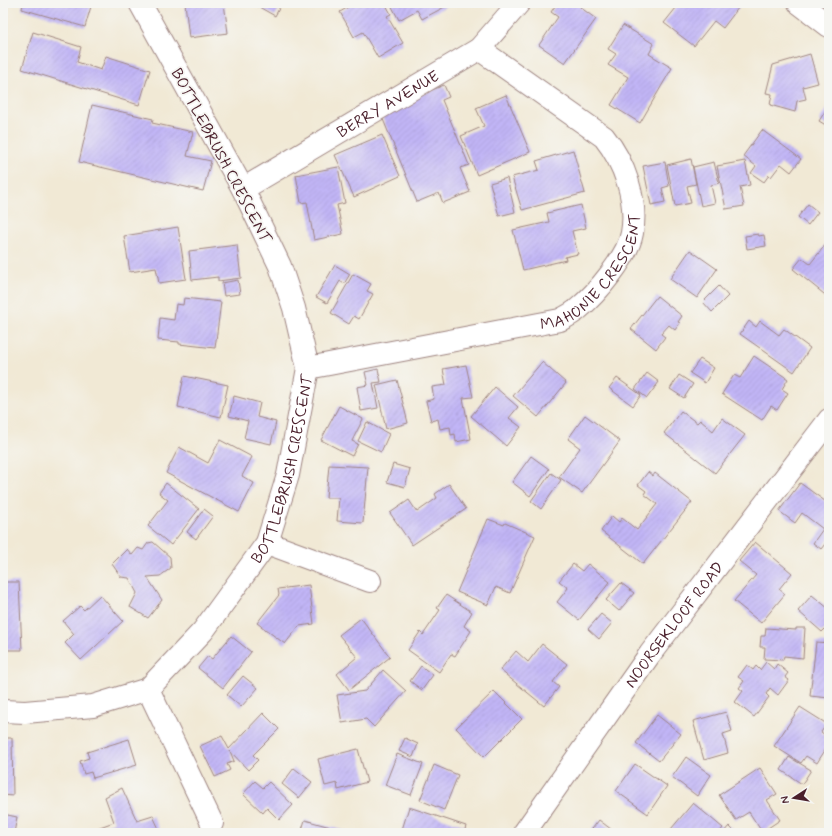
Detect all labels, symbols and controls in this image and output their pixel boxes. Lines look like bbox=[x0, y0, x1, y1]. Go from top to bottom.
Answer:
street label: BOTTLEBRUSH CRESCENT bbox=[166, 65, 276, 248]
street label: BERRY AVENUE bbox=[333, 66, 443, 143]
street label: MAHONIE CRESCENT bbox=[538, 213, 645, 336]
street label: BOTTLEBRUSH CRESCENT bbox=[247, 372, 319, 568]
street label: NOORSEKLOOF ROAD bbox=[621, 558, 729, 692]
north arrow bbox=[774, 778, 814, 818]
text: N bbox=[778, 795, 793, 805]

